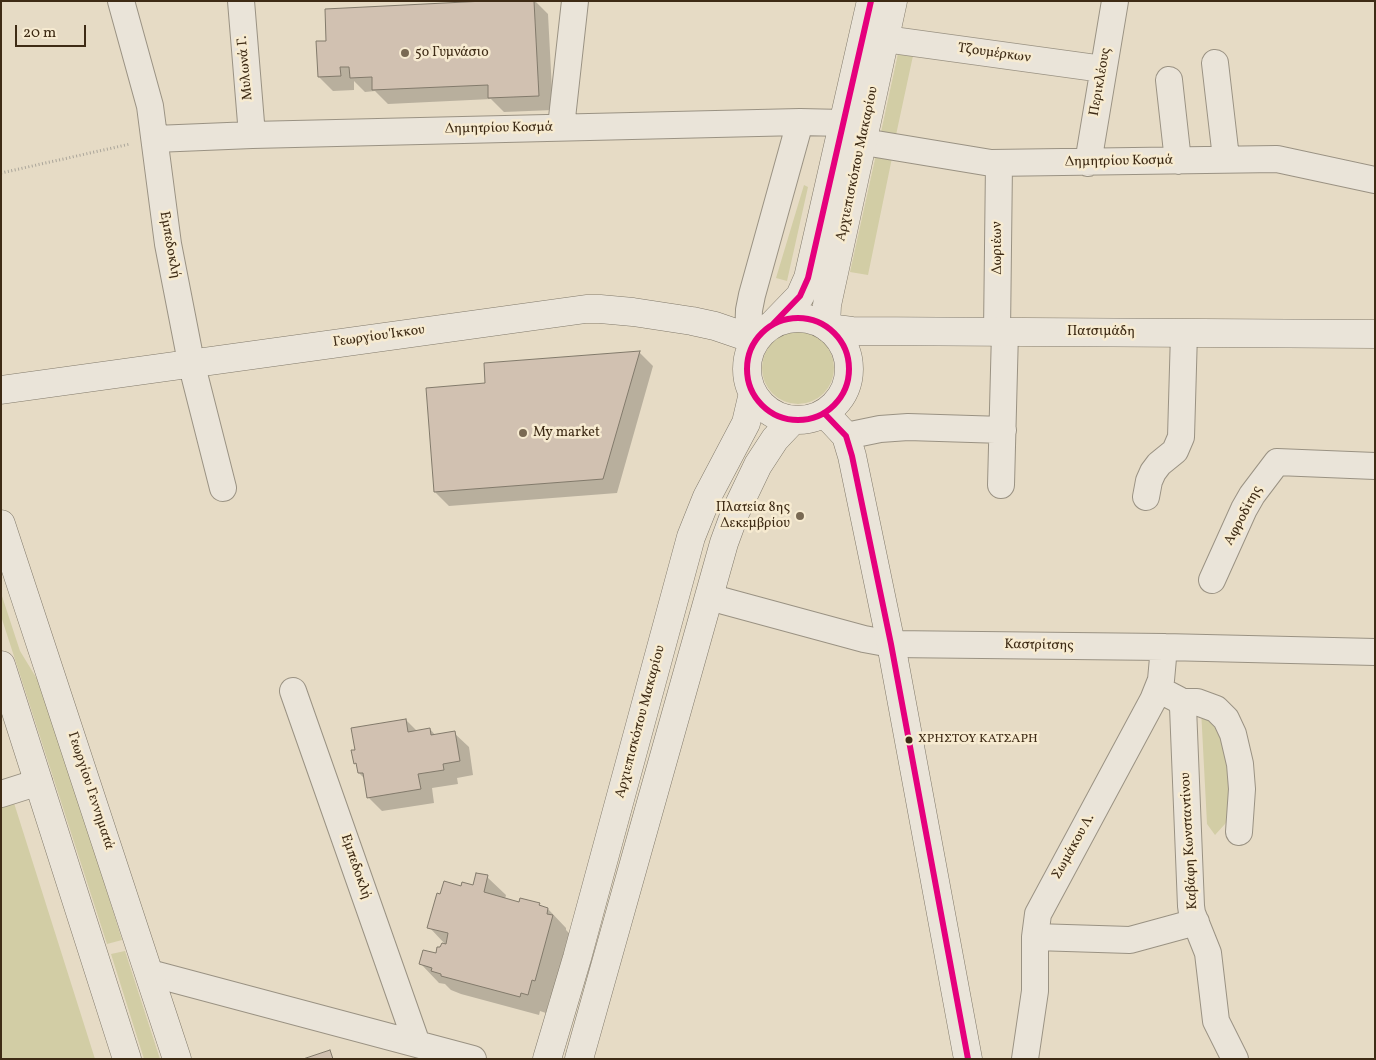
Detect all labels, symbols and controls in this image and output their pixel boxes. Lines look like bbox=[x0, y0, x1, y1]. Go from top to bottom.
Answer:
scale bar bbox=[18, 15, 89, 47]
text: 20 m bbox=[23, 23, 56, 44]
street label: Μυλωνά Γ. bbox=[235, 35, 257, 101]
street label: Τζουμέρκων bbox=[956, 41, 1032, 67]
place label: 5ο Γυμνάσιο bbox=[415, 45, 489, 61]
marker: 5ο Γυμνάσιο bbox=[399, 47, 411, 59]
street label: Περικλέους bbox=[1087, 47, 1115, 117]
street label: Αρχιεπισκόπου Μακαρίου bbox=[833, 85, 883, 243]
street label: Δημητρίου Κοσμά bbox=[445, 120, 553, 138]
street label: Δημητρίου Κοσμά bbox=[1065, 153, 1173, 171]
street label: Εμπεδοκλή bbox=[155, 210, 183, 280]
street label: Δωριέων bbox=[990, 222, 1006, 274]
street label: Γεωργίου Ίκκου bbox=[332, 322, 426, 352]
street label: Πατσιμάδη bbox=[1067, 324, 1135, 340]
place label: My market bbox=[533, 425, 600, 441]
marker: My market bbox=[517, 427, 529, 439]
street label: Αφροδίτης bbox=[1221, 483, 1267, 549]
place label: Πλατεία 8ης Δεκεμβρίου bbox=[716, 500, 790, 532]
marker: Πλατεία 8ης Δεκεμβρίου bbox=[794, 510, 806, 522]
street label: Καστρίτσης bbox=[1004, 637, 1074, 655]
street label: Αρχιεπισκόπου Μακαρίου bbox=[612, 644, 670, 800]
street label: Γεωργίου Γεννηματά bbox=[63, 730, 117, 852]
place label: ΧΡΗΣΤΟΥ ΚΑΤΣΑΡΗ bbox=[918, 732, 1038, 748]
marker: ΧΡΗΣΤΟΥ ΚΑΤΣΑΡΗ bbox=[904, 735, 914, 745]
street label: Καβάφη Κωνσταντίνου bbox=[1178, 772, 1202, 910]
street label: Σωμάκου Λ. bbox=[1049, 811, 1099, 883]
street label: Εμπεδοκλή bbox=[336, 832, 374, 902]

